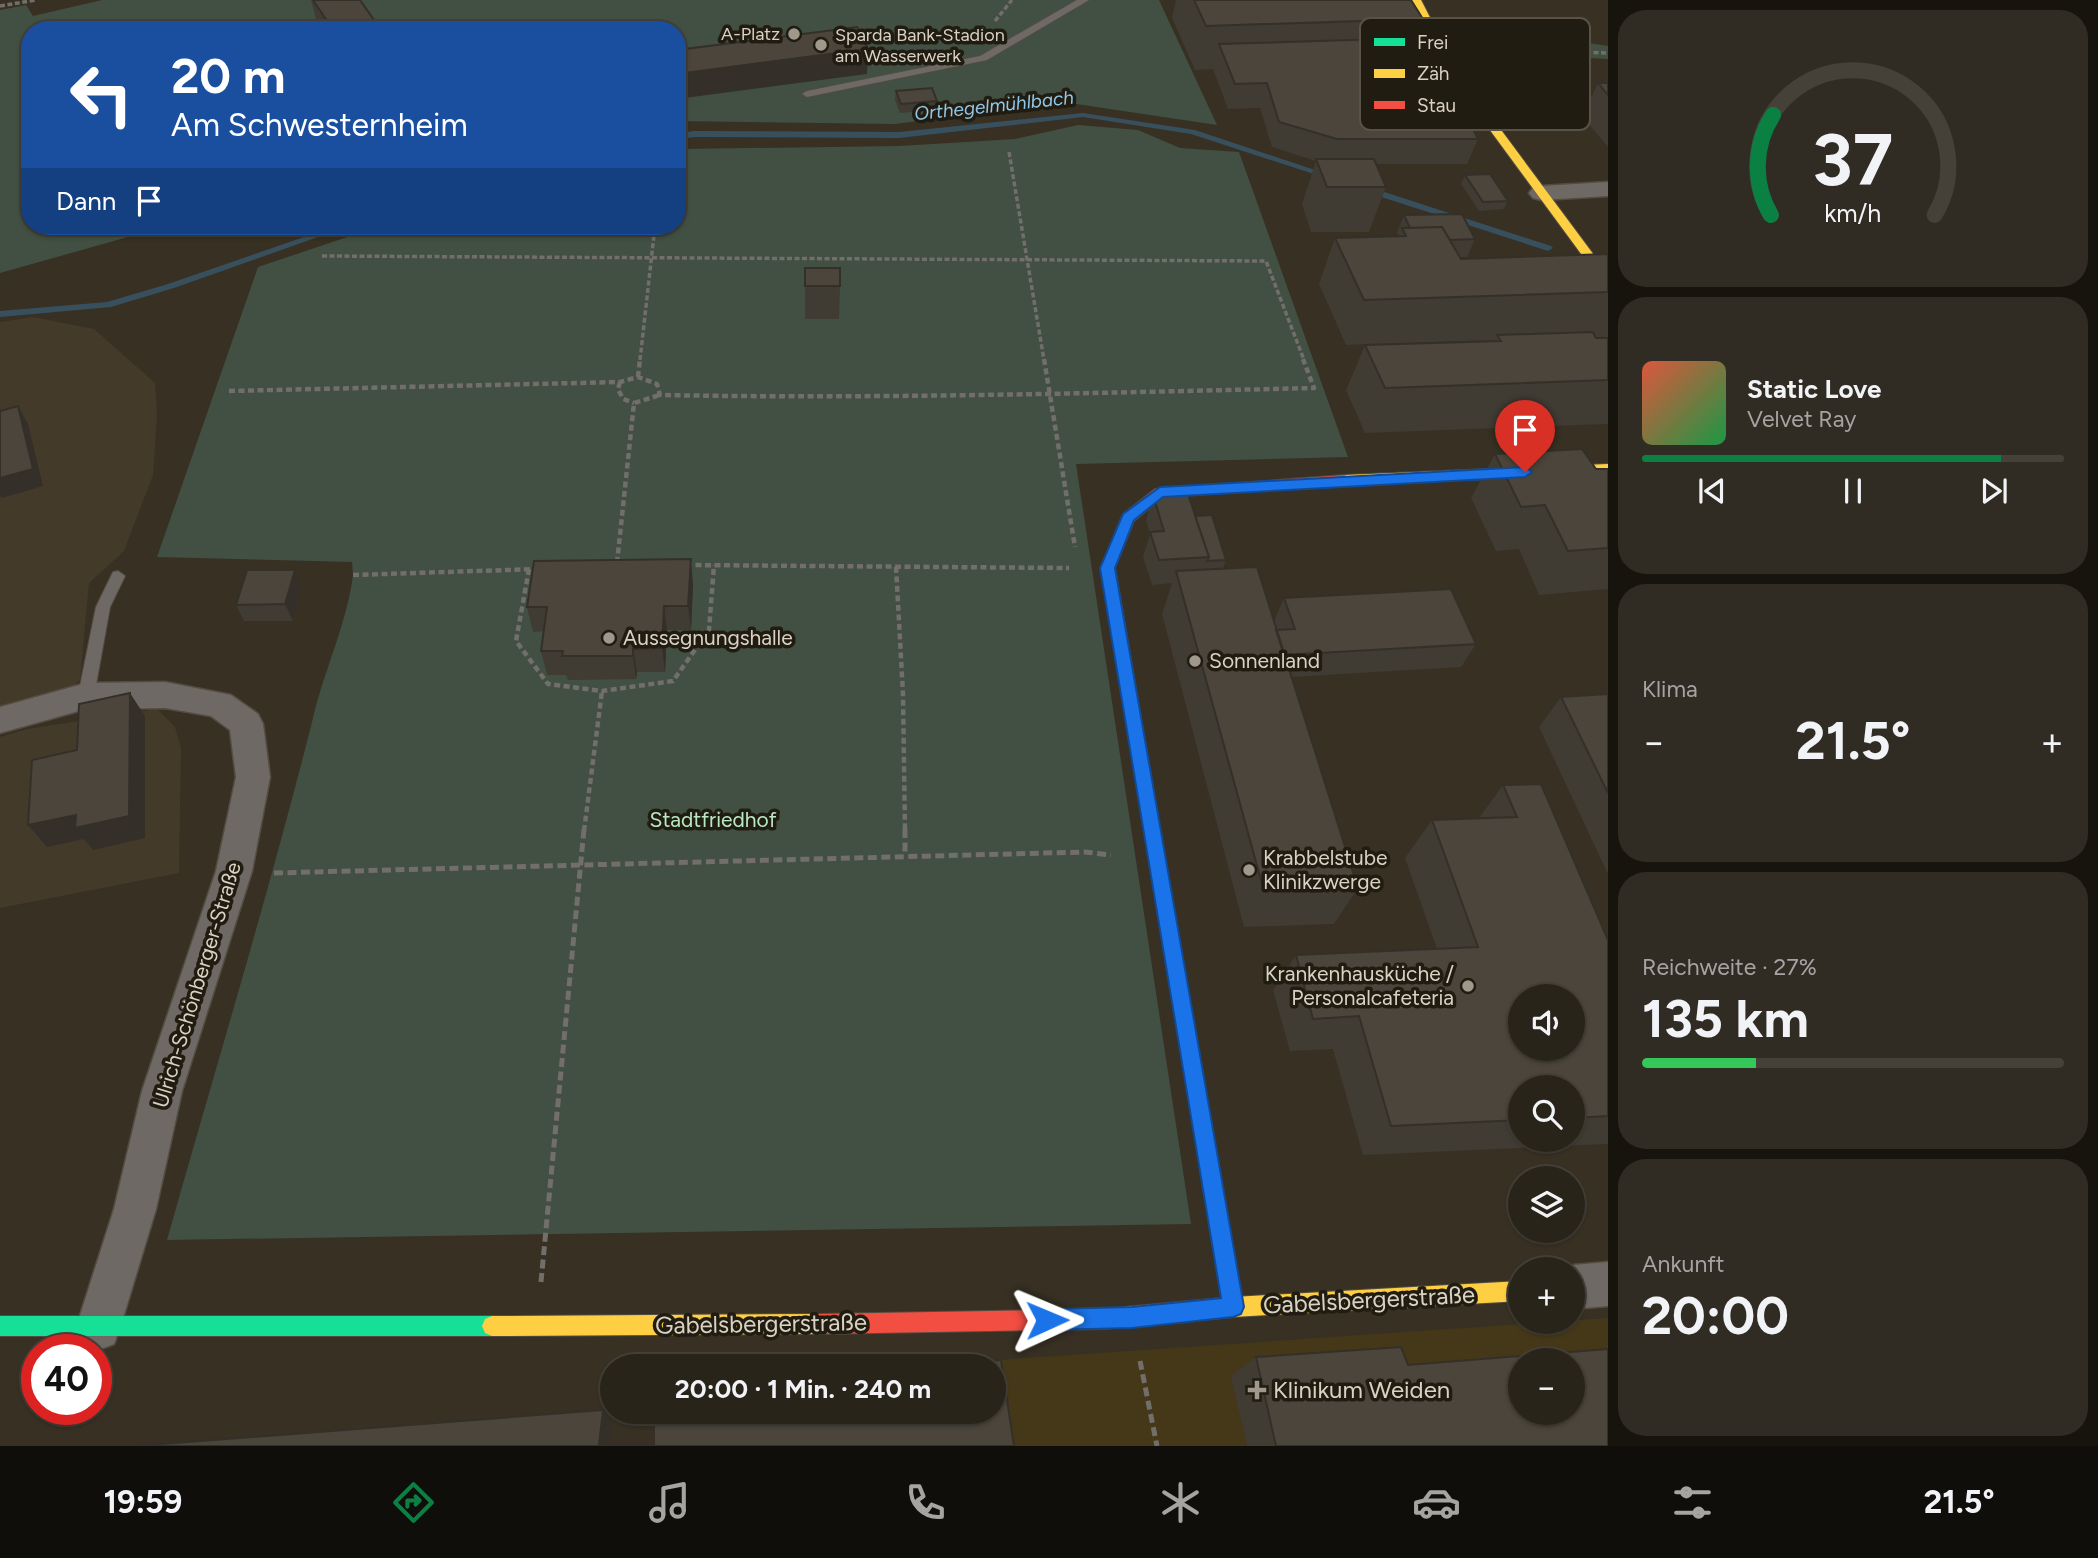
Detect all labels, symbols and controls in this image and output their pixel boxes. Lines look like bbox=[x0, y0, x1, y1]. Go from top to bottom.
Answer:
legend bbox=[1360, 18, 1590, 130]
place label: A-Platz bbox=[721, 23, 780, 45]
place label: Sparda Bank-Stadion am Wasserwerk bbox=[835, 24, 1005, 67]
marker: A-Platz bbox=[786, 26, 802, 42]
text: Frei bbox=[1417, 31, 1448, 54]
marker: Sparda Bank-Stadion am Wasserwerk bbox=[813, 37, 829, 53]
text: 20 m bbox=[171, 46, 286, 105]
icon: left bbox=[56, 49, 147, 140]
text: Zäh bbox=[1417, 62, 1449, 85]
water label: Orthegelmühlbach bbox=[913, 86, 1075, 125]
text: Stau bbox=[1417, 94, 1456, 117]
text: Am Schwesternheim bbox=[171, 106, 468, 144]
text: 37 bbox=[1813, 116, 1893, 203]
icon: arrive bbox=[130, 182, 168, 220]
text: Dann bbox=[56, 185, 116, 217]
text: km/h bbox=[1824, 197, 1882, 227]
text: Static Love bbox=[1747, 373, 1881, 405]
pin bbox=[1495, 400, 1555, 472]
text: Velvet Ray bbox=[1747, 405, 1856, 433]
icon: arrive bbox=[1506, 411, 1544, 449]
icon: previous bbox=[1693, 472, 1731, 510]
icon: pause bbox=[1834, 472, 1872, 510]
icon: next bbox=[1975, 472, 2013, 510]
place label: Aussegnungshalle bbox=[623, 625, 793, 650]
marker: Aussegnungshalle bbox=[601, 630, 617, 646]
place label: Sonnenland bbox=[1209, 648, 1320, 673]
marker: Sonnenland bbox=[1187, 653, 1203, 669]
text: Klima bbox=[1642, 675, 1698, 703]
text: 21.5° bbox=[1796, 710, 1910, 772]
text: − bbox=[1642, 719, 1666, 765]
text: + bbox=[2040, 719, 2064, 765]
park label: Stadtfriedhof bbox=[650, 807, 777, 832]
place label: Krabbelstube Klinikzwerge bbox=[1263, 845, 1388, 894]
street label: Ulrich-Schönberger-Straße bbox=[147, 859, 246, 1111]
marker: Krabbelstube Klinikzwerge bbox=[1241, 862, 1257, 878]
text: Reichweite · 27% bbox=[1642, 953, 1817, 981]
place label: Krankenhausküche / Personalcafeteria bbox=[1265, 961, 1454, 1010]
marker: Krankenhausküche / Personalcafeteria bbox=[1460, 978, 1476, 994]
map controls bbox=[1508, 984, 1585, 1425]
button: sound bbox=[1508, 984, 1585, 1061]
text: 135 km bbox=[1642, 988, 1809, 1050]
button: search bbox=[1508, 1075, 1585, 1152]
button: layers bbox=[1508, 1166, 1585, 1243]
text: Ankunft bbox=[1642, 1250, 1724, 1278]
button: + bbox=[1508, 1257, 1585, 1334]
street label: Gabelsbergerstraße bbox=[1262, 1279, 1476, 1320]
position arrow bbox=[1010, 1283, 1084, 1357]
text: 20:00 bbox=[1642, 1285, 1789, 1347]
street label: Gabelsbergerstraße bbox=[655, 1307, 867, 1340]
speed limit sign: 40 bbox=[21, 1334, 112, 1425]
button: − bbox=[1508, 1348, 1585, 1425]
text: 20:00 · 1 Min. · 240 m bbox=[675, 1373, 931, 1405]
place label: Klinikum Weiden bbox=[1273, 1375, 1450, 1404]
marker: Klinikum Weiden bbox=[1247, 1380, 1267, 1400]
icon: directions bbox=[389, 1478, 438, 1527]
icon: music bbox=[645, 1478, 694, 1527]
icon: phone bbox=[901, 1478, 950, 1527]
icon: climate bbox=[1156, 1478, 1205, 1527]
icon: car bbox=[1412, 1478, 1461, 1527]
icon: filters bbox=[1668, 1478, 1717, 1527]
text: 19:59 bbox=[103, 1483, 182, 1521]
text: 21.5° bbox=[1924, 1483, 1994, 1521]

